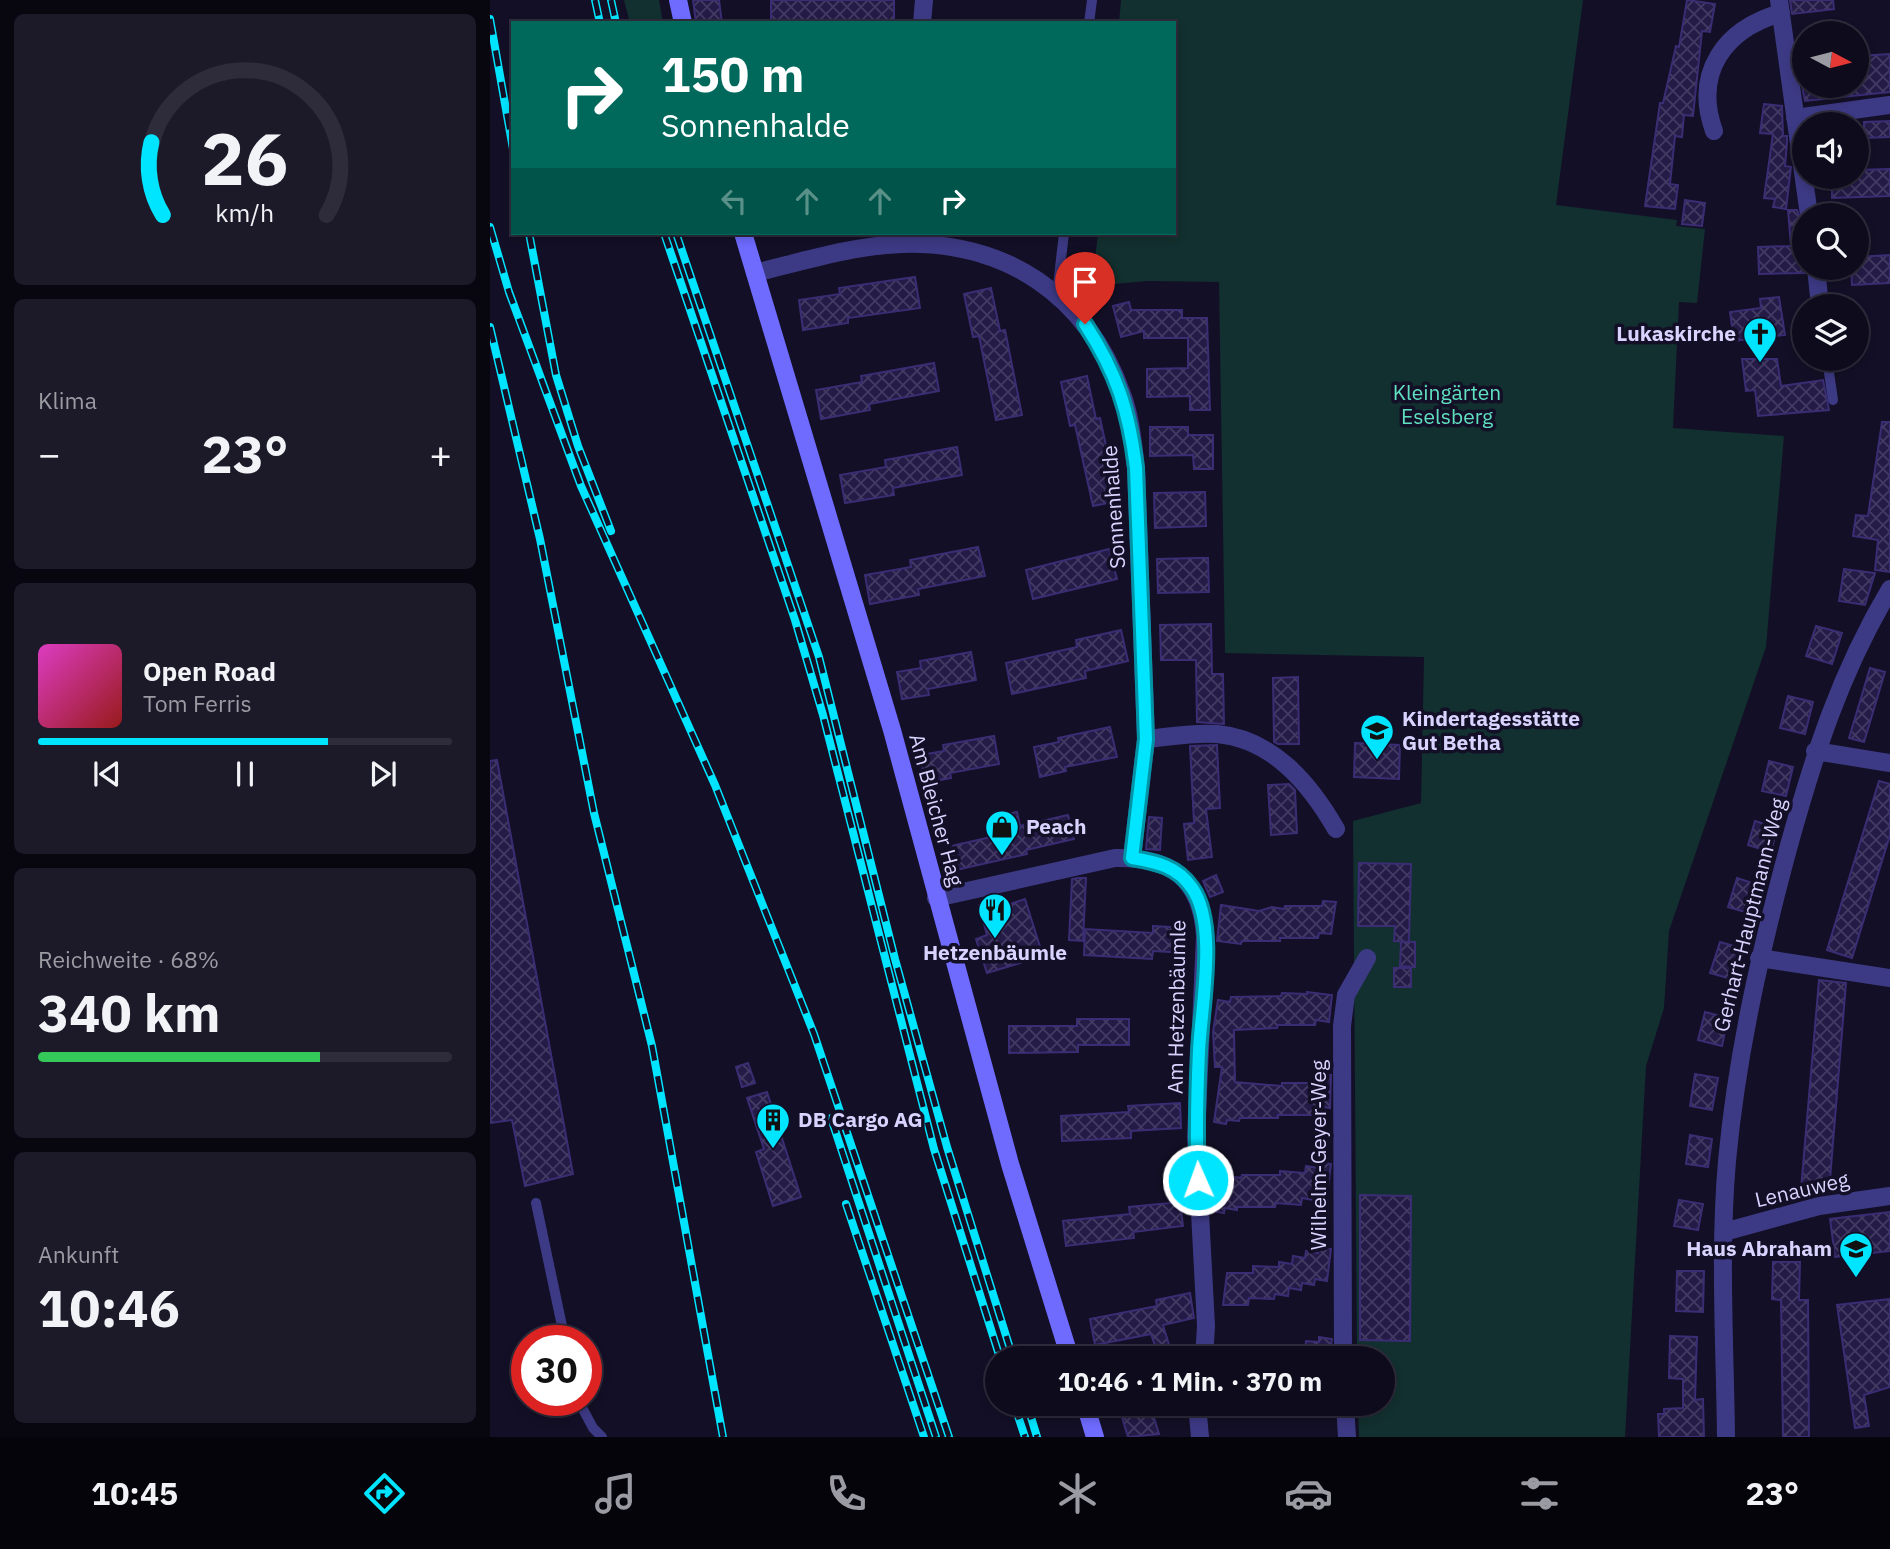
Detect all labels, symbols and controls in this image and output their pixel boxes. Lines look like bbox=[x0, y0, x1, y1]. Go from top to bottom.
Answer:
north arrow bbox=[1792, 21, 1869, 98]
map controls bbox=[1792, 21, 1869, 371]
text: 150 m bbox=[661, 42, 805, 105]
icon: right bbox=[546, 49, 637, 140]
text: Sonnenhalde bbox=[661, 104, 850, 146]
text: 26 bbox=[201, 111, 289, 206]
button: sound bbox=[1792, 112, 1869, 189]
icon: left bbox=[715, 182, 753, 220]
icon: ahead bbox=[788, 182, 826, 220]
icon: ahead bbox=[861, 182, 899, 220]
icon: right bbox=[934, 182, 972, 220]
text: km/h bbox=[216, 196, 274, 229]
button: search bbox=[1792, 203, 1869, 280]
pin bbox=[1055, 252, 1115, 324]
icon: arrive bbox=[1066, 263, 1104, 301]
button: layers bbox=[1792, 294, 1869, 371]
church icon: Lukaskirche bbox=[1741, 315, 1779, 364]
place label: Lukaskirche bbox=[1616, 319, 1736, 347]
park label: Kleingärten Eselsberg bbox=[1393, 378, 1501, 430]
text: Klima bbox=[38, 385, 97, 415]
text: 23° bbox=[202, 420, 288, 487]
text: − bbox=[38, 429, 61, 478]
text: + bbox=[429, 429, 452, 478]
street label: Sonnenhalde bbox=[1095, 444, 1131, 570]
text: Open Road bbox=[143, 654, 276, 688]
text: Tom Ferris bbox=[143, 688, 252, 718]
place label: Kindertagesstätte Gut Betha bbox=[1402, 704, 1580, 756]
school or university icon: Kindertagesstätte Gut Betha bbox=[1358, 712, 1396, 761]
street label: Am Bleicher Hag bbox=[903, 730, 971, 889]
icon: previous bbox=[88, 755, 126, 793]
icon: pause bbox=[226, 755, 264, 793]
icon: next bbox=[364, 755, 402, 793]
street label: Gerhart-Hauptmann-Weg bbox=[1706, 795, 1792, 1035]
shop icon: Peach bbox=[983, 808, 1021, 857]
place label: Peach bbox=[1026, 812, 1086, 840]
restaurant icon: Hetzenbäumle bbox=[976, 891, 1014, 940]
street label: Am Hetzenbäumle bbox=[1160, 920, 1192, 1094]
place label: Hetzenbäumle bbox=[923, 938, 1067, 966]
text: Reichweite · 68% bbox=[38, 944, 219, 974]
text: 340 km bbox=[38, 979, 220, 1046]
street label: Wilhelm-Geyer-Weg bbox=[1304, 1060, 1332, 1250]
building icon: DB Cargo AG bbox=[754, 1101, 792, 1150]
place label: DB Cargo AG bbox=[798, 1105, 923, 1133]
position arrow bbox=[1161, 1143, 1235, 1217]
street label: Lenauweg bbox=[1752, 1165, 1851, 1213]
school or university icon: Haus Abraham bbox=[1837, 1230, 1875, 1279]
place label: Haus Abraham bbox=[1686, 1234, 1832, 1262]
text: Ankunft bbox=[38, 1239, 119, 1269]
text: 10:46 bbox=[38, 1274, 180, 1341]
speed limit sign: 30 bbox=[511, 1325, 602, 1416]
text: 10:46 · 1 Min. · 370 m bbox=[1058, 1364, 1322, 1398]
icon: directions bbox=[360, 1469, 409, 1518]
icon: music bbox=[591, 1469, 640, 1518]
icon: phone bbox=[822, 1469, 871, 1518]
icon: climate bbox=[1053, 1469, 1102, 1518]
icon: car bbox=[1284, 1469, 1333, 1518]
icon: filters bbox=[1515, 1469, 1564, 1518]
text: 10:45 bbox=[91, 1472, 178, 1514]
text: 23° bbox=[1746, 1472, 1799, 1514]

